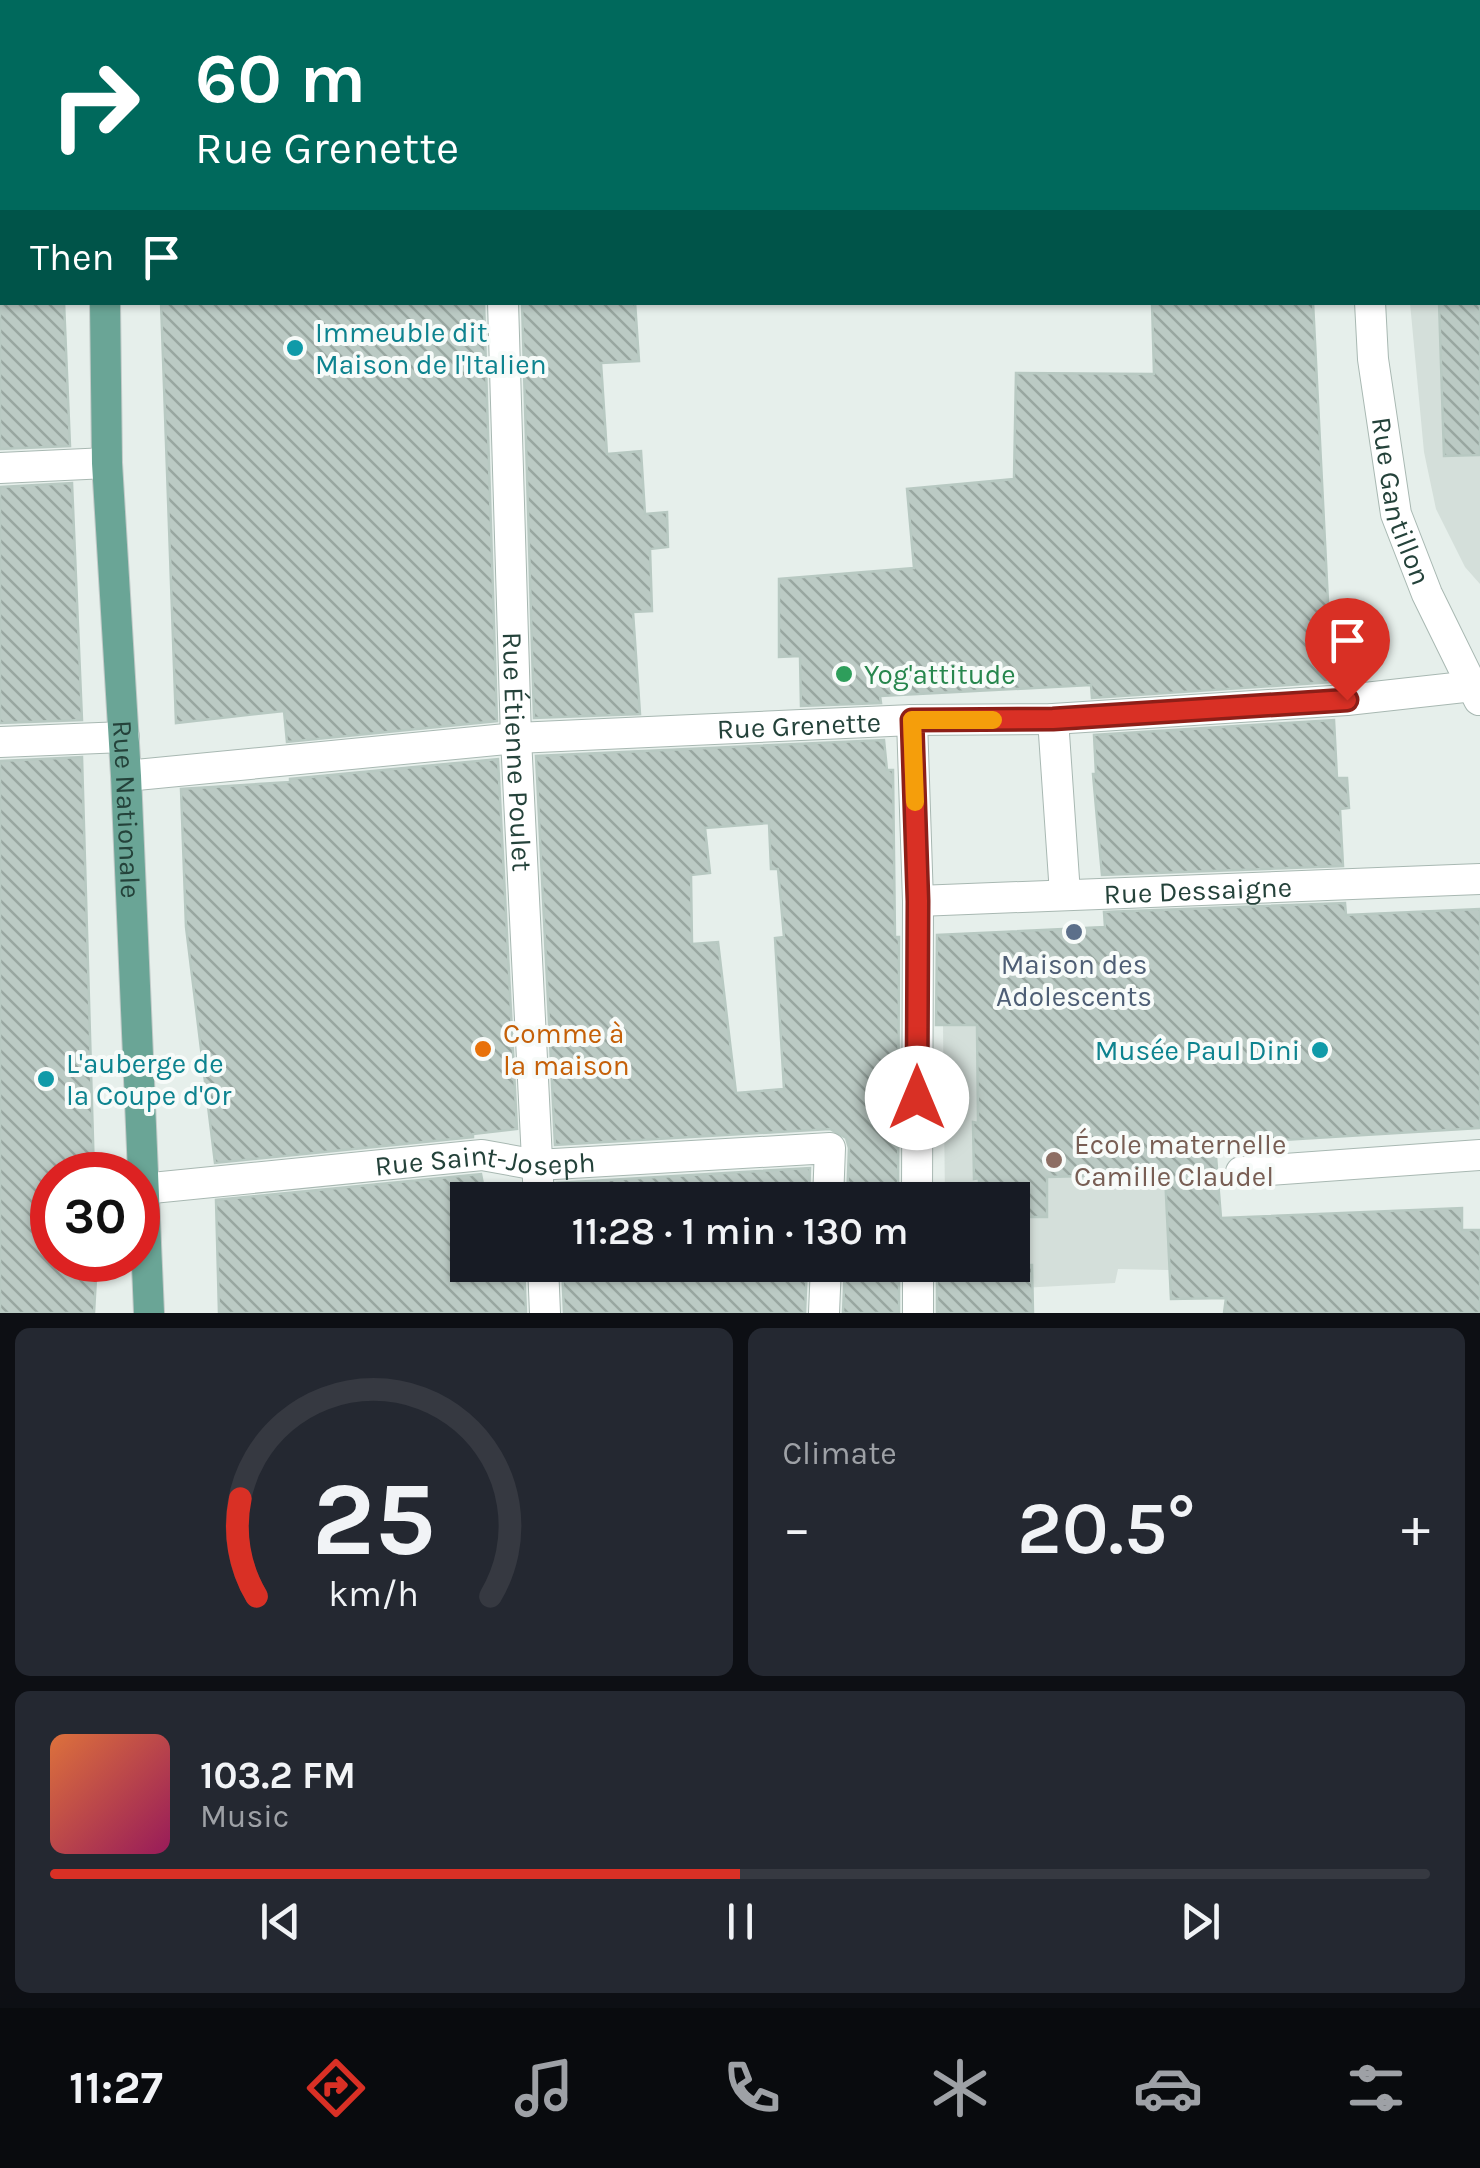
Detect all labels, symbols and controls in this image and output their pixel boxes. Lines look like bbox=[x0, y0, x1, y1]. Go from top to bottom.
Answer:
text: 60 m bbox=[195, 38, 366, 120]
icon: right bbox=[30, 40, 160, 170]
text: Rue Grenette bbox=[195, 122, 459, 174]
icon: arrive bbox=[134, 230, 189, 285]
text: Then bbox=[30, 235, 114, 280]
place label: Immeuble dit Maison de l'Italien bbox=[315, 316, 547, 381]
marker: Immeuble dit Maison de l'Italien bbox=[284, 337, 306, 359]
street label: Rue Gantillon bbox=[1365, 415, 1438, 589]
pin bbox=[1305, 598, 1390, 701]
icon: arrive bbox=[1320, 613, 1375, 668]
street label: Rue Étienne Poulet bbox=[496, 632, 539, 872]
place label: Yog'attitude bbox=[864, 658, 1016, 691]
marker: Yog'attitude bbox=[833, 663, 855, 685]
street label: Rue Grenette bbox=[716, 705, 882, 745]
street label: Rue Nationale bbox=[106, 719, 148, 899]
street label: Rue Dessaigne bbox=[1103, 870, 1293, 910]
marker: Maison des Adolescents bbox=[1063, 921, 1085, 943]
place label: Maison des Adolescents bbox=[996, 948, 1152, 1013]
place label: Comme à la maison bbox=[503, 1017, 630, 1082]
place label: Musée Paul Dini bbox=[1095, 1034, 1300, 1067]
marker: Comme à la maison bbox=[472, 1038, 494, 1060]
marker: Musée Paul Dini bbox=[1309, 1039, 1331, 1061]
position arrow bbox=[865, 1046, 969, 1150]
place label: L'auberge de la Coupe d'Or bbox=[66, 1047, 232, 1112]
marker: L'auberge de la Coupe d'Or bbox=[35, 1068, 57, 1090]
place label: École maternelle Camille Claudel bbox=[1074, 1127, 1286, 1193]
street label: Rue Saint-Joseph bbox=[373, 1138, 596, 1182]
marker: École maternelle Camille Claudel bbox=[1043, 1149, 1065, 1171]
speed limit sign: 30 bbox=[30, 1152, 160, 1282]
text: 11:28 · 1 min · 130 m bbox=[572, 1209, 908, 1254]
text: Climate bbox=[783, 1435, 897, 1472]
text: 25 bbox=[312, 1459, 435, 1580]
text: 20.5° bbox=[1017, 1484, 1195, 1572]
text: − bbox=[783, 1496, 811, 1560]
text: + bbox=[1401, 1496, 1430, 1560]
text: km/h bbox=[328, 1573, 419, 1615]
text: 103.2 FM bbox=[200, 1753, 356, 1798]
text: Music bbox=[200, 1798, 289, 1835]
icon: previous bbox=[253, 1894, 308, 1949]
icon: pause bbox=[713, 1894, 768, 1949]
icon: next bbox=[1173, 1894, 1228, 1949]
icon: directions bbox=[301, 2053, 371, 2123]
icon: music bbox=[509, 2053, 579, 2123]
icon: phone bbox=[717, 2053, 787, 2123]
icon: climate bbox=[925, 2053, 995, 2123]
icon: car bbox=[1133, 2053, 1203, 2123]
icon: filters bbox=[1341, 2053, 1411, 2123]
text: 11:27 bbox=[69, 2062, 163, 2114]

